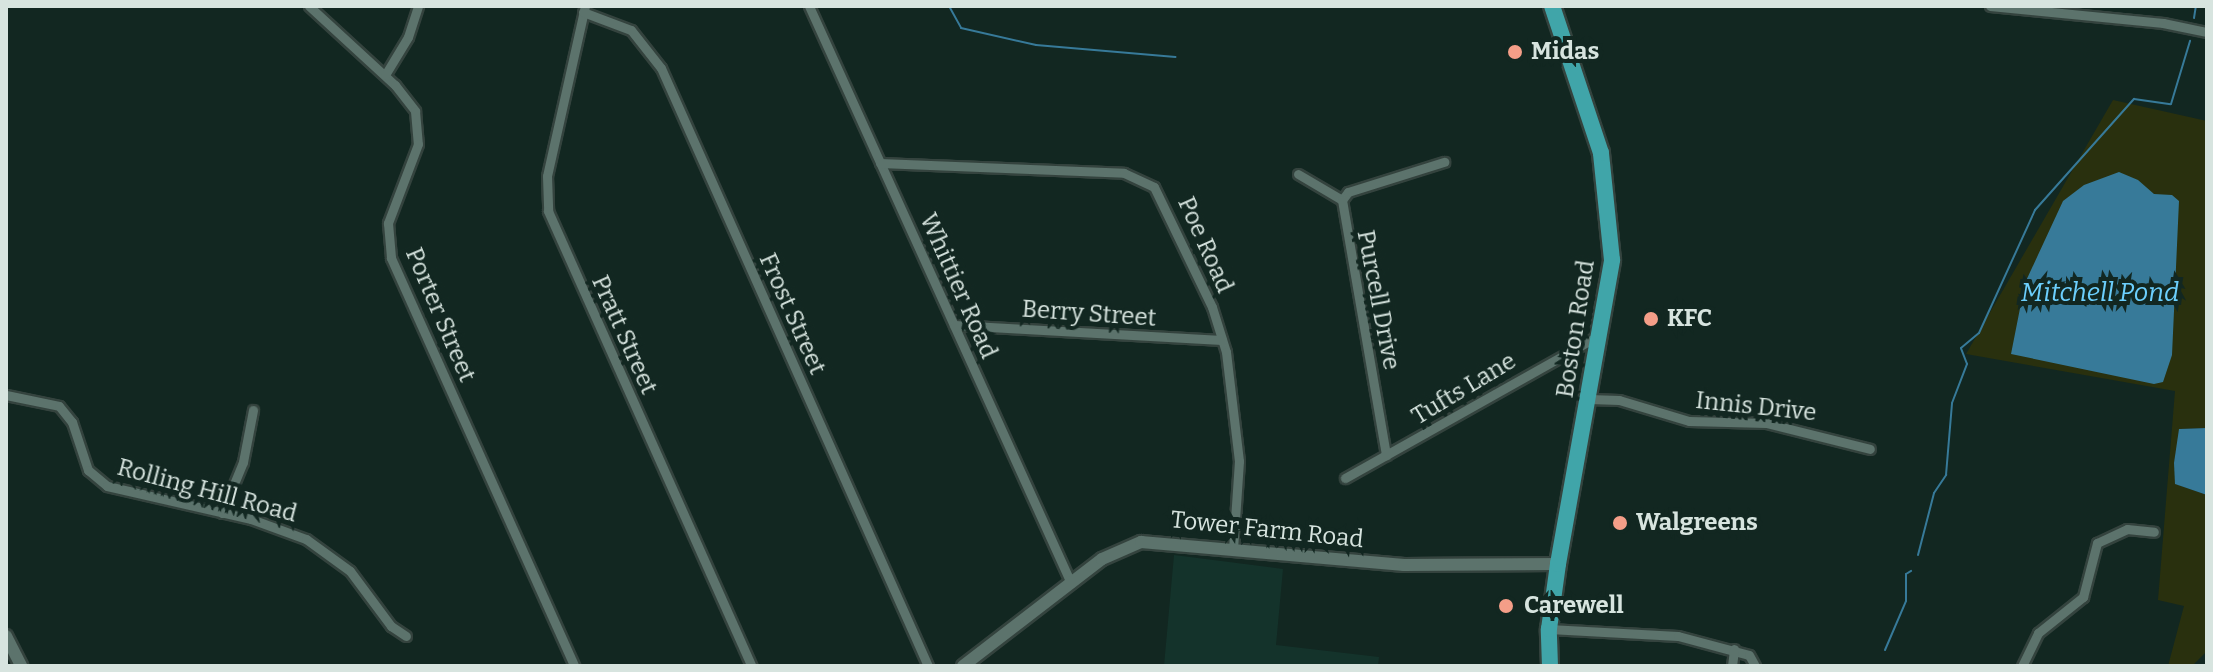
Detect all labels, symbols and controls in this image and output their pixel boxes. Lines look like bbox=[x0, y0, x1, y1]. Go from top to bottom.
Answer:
place label: Midas bbox=[1531, 38, 1599, 66]
marker: Midas bbox=[1506, 43, 1524, 61]
street label: Poe Road bbox=[1171, 193, 1239, 297]
street label: Whittier Road bbox=[913, 209, 1003, 363]
street label: Purcell Drive bbox=[1350, 228, 1406, 372]
street label: Porter Street bbox=[399, 244, 481, 386]
street label: Frost Street bbox=[752, 249, 832, 379]
street label: Boston Road bbox=[1551, 258, 1601, 400]
street label: Pratt Street bbox=[585, 271, 663, 399]
water label: Mitchell Pond bbox=[2021, 277, 2179, 309]
street label: Berry Street bbox=[1021, 295, 1157, 333]
place label: KFC bbox=[1667, 305, 1712, 333]
marker: KFC bbox=[1642, 310, 1660, 328]
street label: Tufts Lane bbox=[1407, 347, 1521, 431]
street label: Innis Drive bbox=[1694, 386, 1818, 428]
street label: Rolling Hill Road bbox=[114, 453, 300, 529]
street label: Tower Farm Road bbox=[1169, 506, 1365, 554]
place label: Walgreens bbox=[1636, 509, 1758, 537]
marker: Walgreens bbox=[1611, 514, 1629, 532]
place label: Carewell bbox=[1524, 592, 1624, 620]
marker: Carewell bbox=[1495, 595, 1517, 617]

